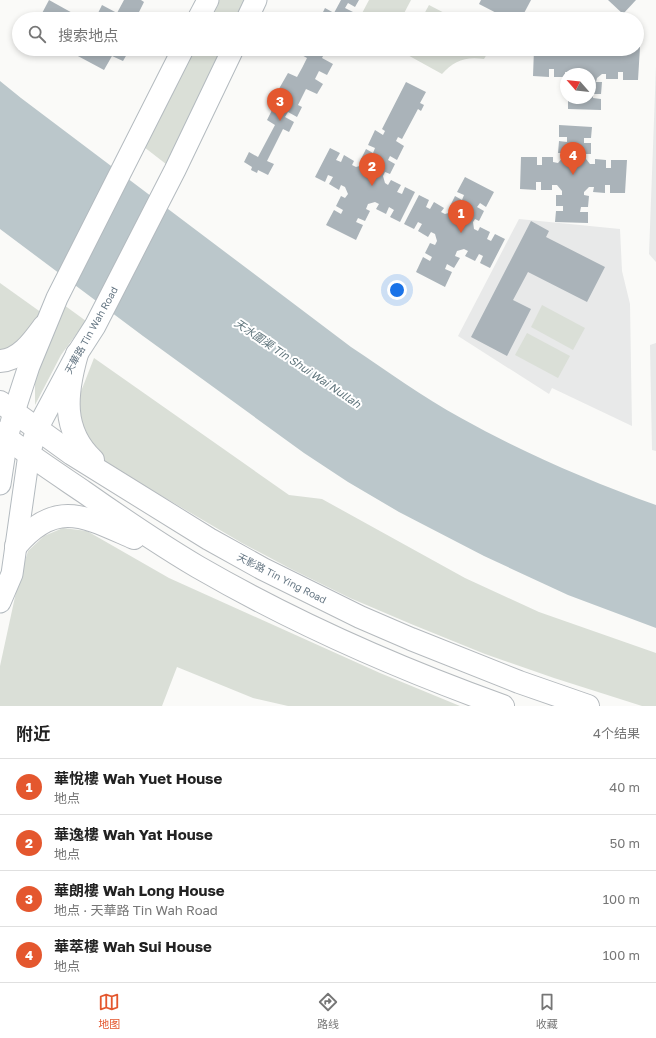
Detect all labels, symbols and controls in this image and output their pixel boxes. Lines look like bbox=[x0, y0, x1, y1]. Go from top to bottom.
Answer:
search box bbox=[12, 12, 644, 56]
icon: search bbox=[26, 23, 48, 45]
text: 搜索地点 bbox=[58, 26, 118, 44]
north arrow bbox=[560, 68, 596, 104]
pin: 3 bbox=[267, 88, 293, 121]
pin: 4 bbox=[560, 142, 586, 175]
pin: 2 bbox=[359, 153, 385, 186]
pin: 1 bbox=[448, 200, 474, 233]
your location bbox=[387, 280, 407, 300]
street label: 天華路 Tin Wah Road bbox=[62, 284, 120, 376]
water label: 天水圍渠 Tin Shui Wai Nullah bbox=[232, 316, 365, 411]
street label: 天影路 Tin Ying Road bbox=[235, 550, 329, 606]
text: 附近 bbox=[16, 723, 50, 744]
text: 4个结果 bbox=[593, 725, 640, 741]
text: 華悅樓 Wah Yuet House bbox=[54, 769, 222, 787]
text: 1 bbox=[26, 779, 32, 795]
text: 40 m bbox=[609, 779, 640, 795]
text: 地点 bbox=[54, 790, 80, 806]
text: 華逸樓 Wah Yat House bbox=[54, 825, 213, 843]
text: 2 bbox=[25, 835, 33, 851]
text: 50 m bbox=[610, 835, 640, 851]
text: 地点 bbox=[54, 846, 80, 862]
text: 華朗樓 Wah Long House bbox=[54, 881, 225, 899]
text: 3 bbox=[25, 891, 33, 907]
text: 100 m bbox=[603, 891, 640, 907]
text: 地点 · 天華路 Tin Wah Road bbox=[54, 902, 218, 918]
text: 華萃樓 Wah Sui House bbox=[54, 937, 212, 955]
text: 4 bbox=[25, 947, 33, 963]
text: 100 m bbox=[603, 947, 640, 963]
text: 地点 bbox=[54, 958, 80, 974]
tab: 地图 bbox=[98, 991, 120, 1031]
tab: 路线 bbox=[317, 991, 339, 1031]
tab: 收藏 bbox=[536, 991, 558, 1031]

